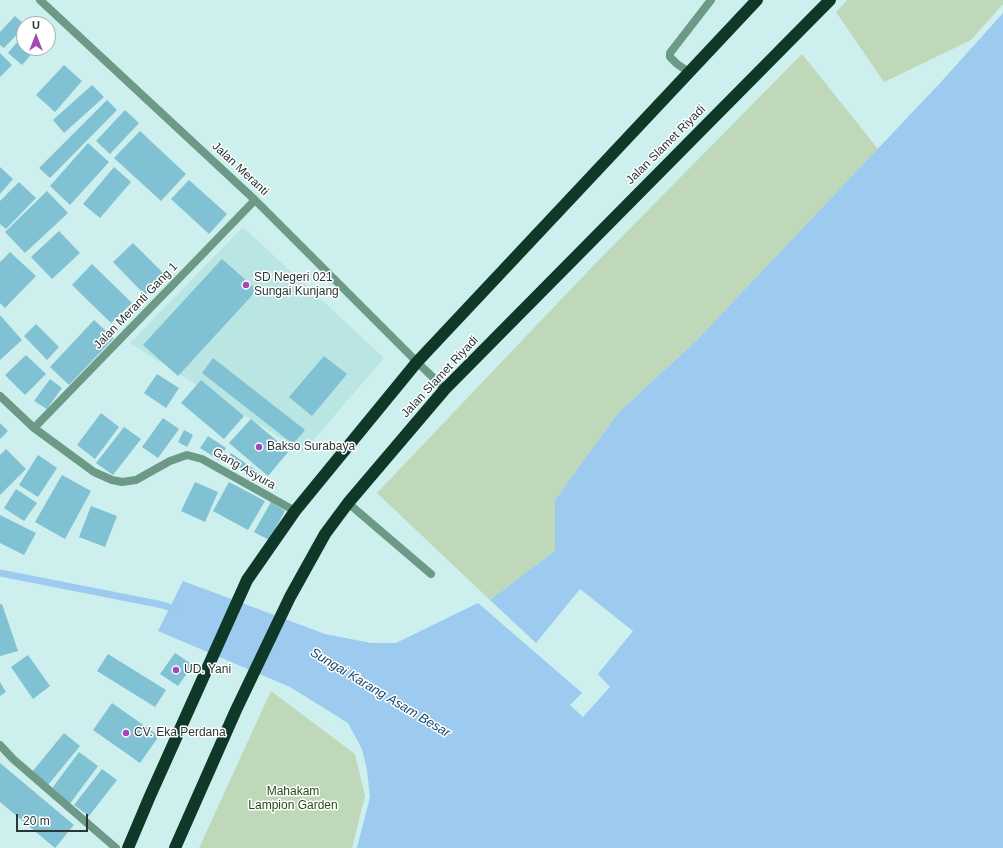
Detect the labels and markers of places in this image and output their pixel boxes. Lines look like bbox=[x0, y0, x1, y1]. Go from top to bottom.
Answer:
place label: SD Negeri 021 Sungai Kunjang bbox=[254, 271, 339, 299]
marker: SD Negeri 021 Sungai Kunjang bbox=[241, 280, 251, 290]
place label: Bakso Surabaya bbox=[267, 440, 355, 454]
marker: Bakso Surabaya bbox=[254, 442, 264, 452]
place label: UD. Yani bbox=[184, 663, 231, 677]
marker: UD. Yani bbox=[171, 665, 181, 675]
place label: CV. Eka Perdana bbox=[134, 726, 226, 740]
marker: CV. Eka Perdana bbox=[121, 728, 131, 738]

